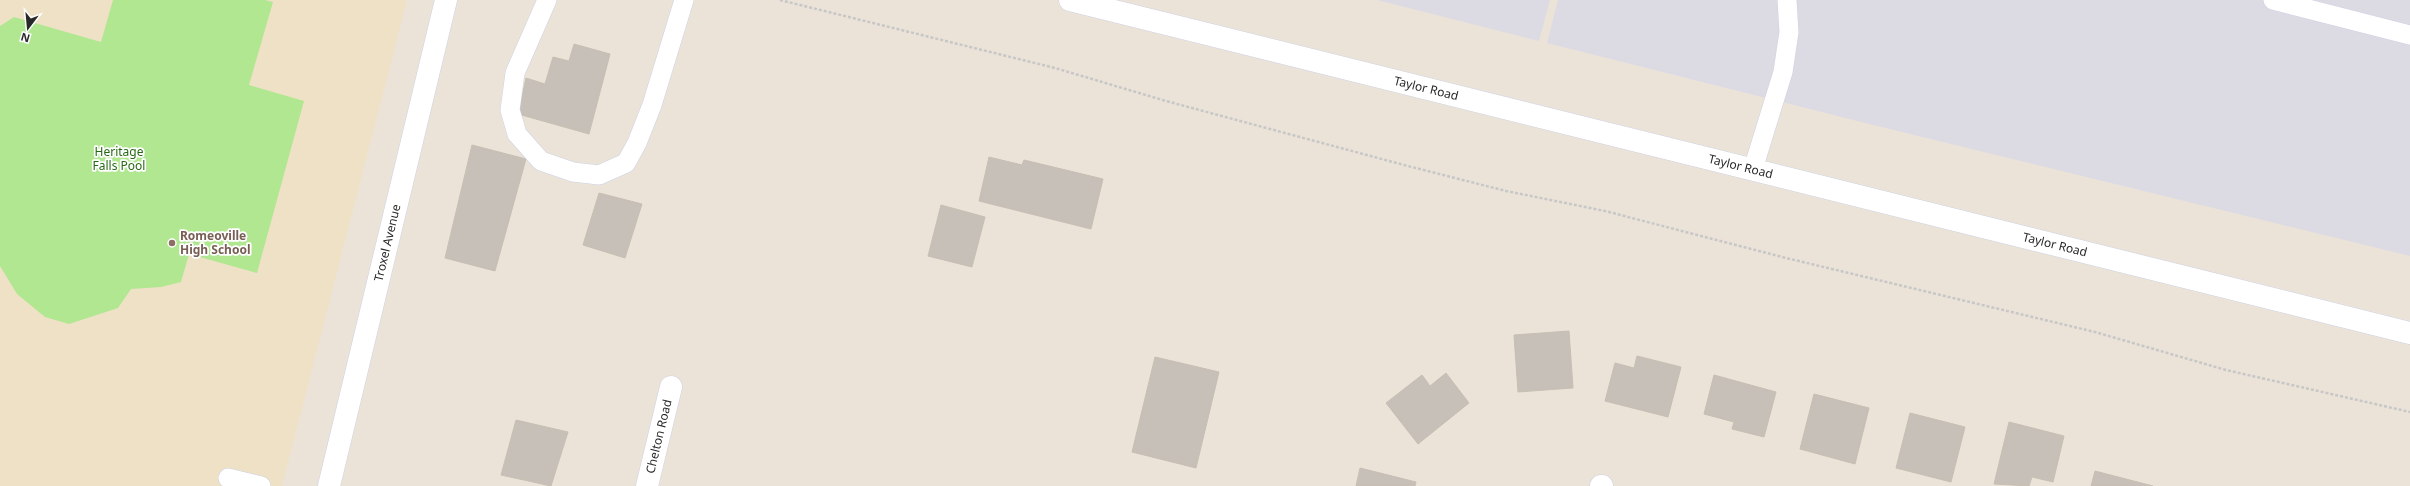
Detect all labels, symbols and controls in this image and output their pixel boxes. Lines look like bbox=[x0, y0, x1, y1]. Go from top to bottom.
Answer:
north arrow bbox=[8, 8, 48, 48]
text: N bbox=[19, 30, 31, 47]
street label: Taylor Road bbox=[1392, 72, 1460, 104]
park label: Heritage Falls Pool bbox=[93, 143, 145, 174]
street label: Taylor Road bbox=[1707, 150, 1775, 182]
street label: Troxel Avenue bbox=[370, 202, 405, 283]
place label: Romeoville High School bbox=[180, 227, 250, 258]
street label: Taylor Road bbox=[2021, 228, 2089, 261]
marker: Romeoville High School bbox=[167, 238, 177, 248]
street label: Chelton Road bbox=[641, 397, 676, 475]

